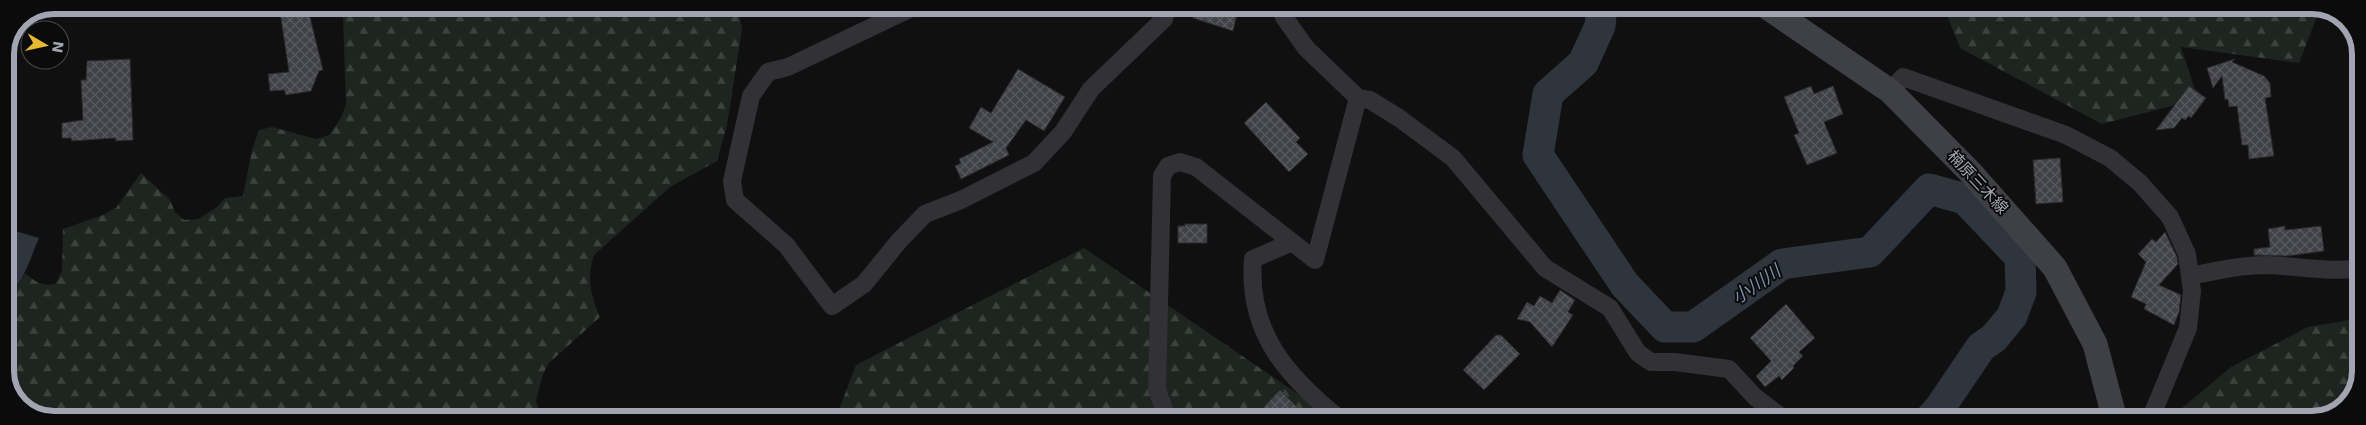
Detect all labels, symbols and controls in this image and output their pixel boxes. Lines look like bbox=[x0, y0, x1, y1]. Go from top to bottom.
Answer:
north arrow bbox=[20, 20, 70, 70]
text: N bbox=[49, 40, 67, 54]
street label: 楠原三木線 bbox=[1944, 146, 2012, 218]
water label: 小川川 bbox=[1728, 259, 1786, 308]

